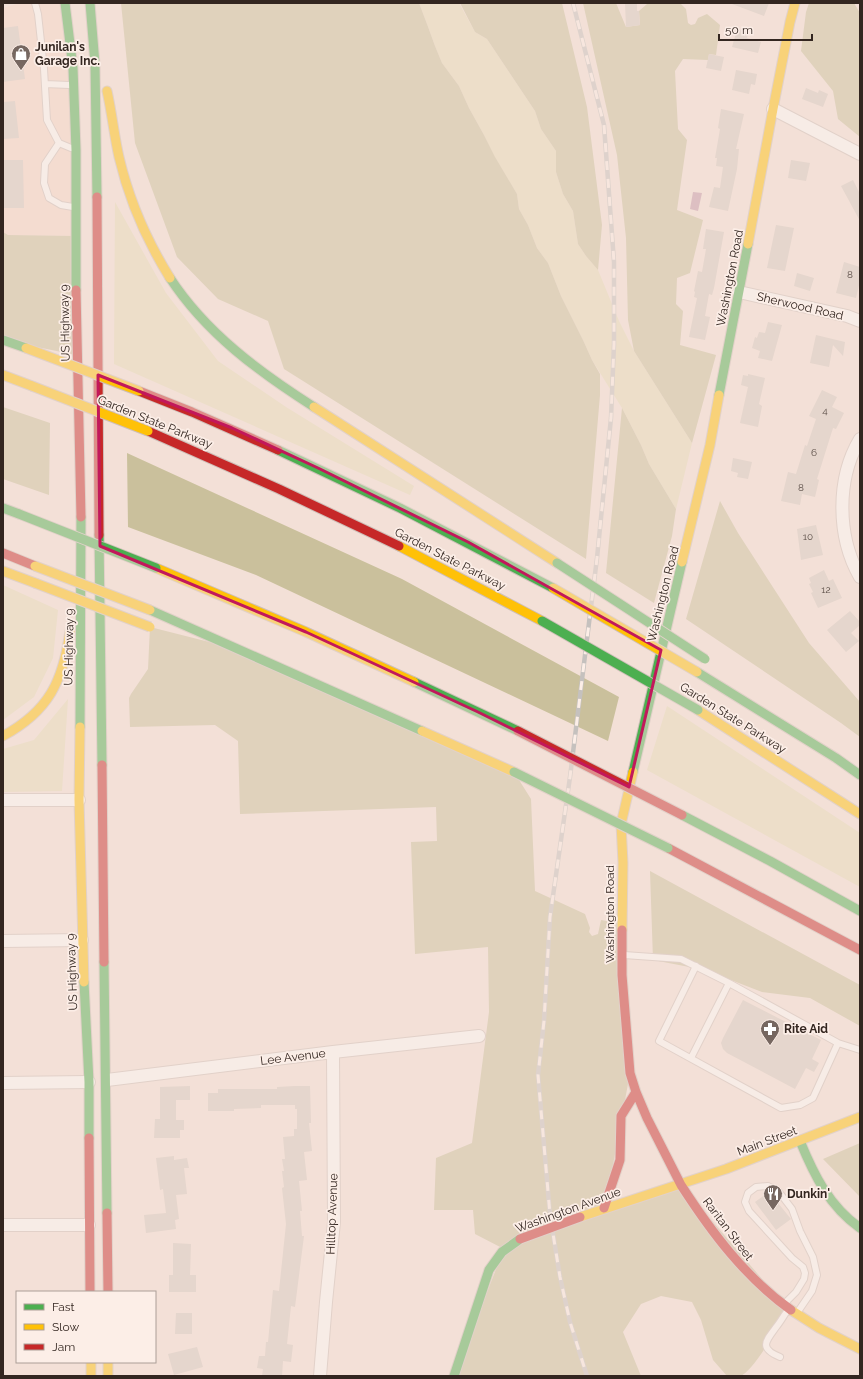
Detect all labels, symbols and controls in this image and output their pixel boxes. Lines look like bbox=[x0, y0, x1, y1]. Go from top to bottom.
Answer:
scale bar bbox=[719, 16, 812, 42]
text: 50 m bbox=[725, 23, 753, 37]
place label: Junilan's Garage Inc. bbox=[35, 40, 100, 68]
shop icon: Junilan's Garage Inc. bbox=[10, 43, 32, 71]
street label: Washington Road bbox=[714, 228, 746, 328]
house number: 8 bbox=[847, 269, 853, 280]
street label: US Highway 9 bbox=[57, 284, 73, 362]
street label: Sherwood Road bbox=[755, 289, 845, 323]
street label: Garden State Parkway bbox=[96, 393, 215, 452]
house number: 4 bbox=[822, 405, 828, 416]
house number: 6 bbox=[811, 447, 817, 458]
house number: 8 bbox=[798, 482, 804, 493]
street label: Garden State Parkway bbox=[392, 525, 508, 593]
house number: 10 bbox=[803, 531, 813, 542]
street label: Washington Road bbox=[644, 545, 682, 643]
house number: 12 bbox=[821, 584, 831, 595]
street label: US Highway 9 bbox=[61, 608, 77, 686]
street label: Garden State Parkway bbox=[677, 680, 789, 757]
street label: Washington Road bbox=[603, 865, 617, 963]
street label: US Highway 9 bbox=[64, 933, 80, 1011]
pharmacy icon: Rite Aid bbox=[759, 1018, 781, 1046]
place label: Rite Aid bbox=[784, 1022, 828, 1036]
street label: Lee Avenue bbox=[260, 1046, 326, 1068]
street label: Main Street bbox=[735, 1123, 799, 1159]
street label: Hilltop Avenue bbox=[324, 1173, 340, 1255]
restaurant icon: Dunkin' bbox=[762, 1183, 784, 1211]
street label: Washington Avenue bbox=[513, 1184, 623, 1236]
place label: Dunkin' bbox=[787, 1187, 830, 1201]
street label: Raritan Street bbox=[700, 1195, 756, 1263]
legend bbox=[16, 1291, 156, 1363]
text: Fast bbox=[52, 1300, 75, 1314]
text: Slow bbox=[52, 1320, 79, 1334]
text: Jam bbox=[52, 1340, 75, 1354]

